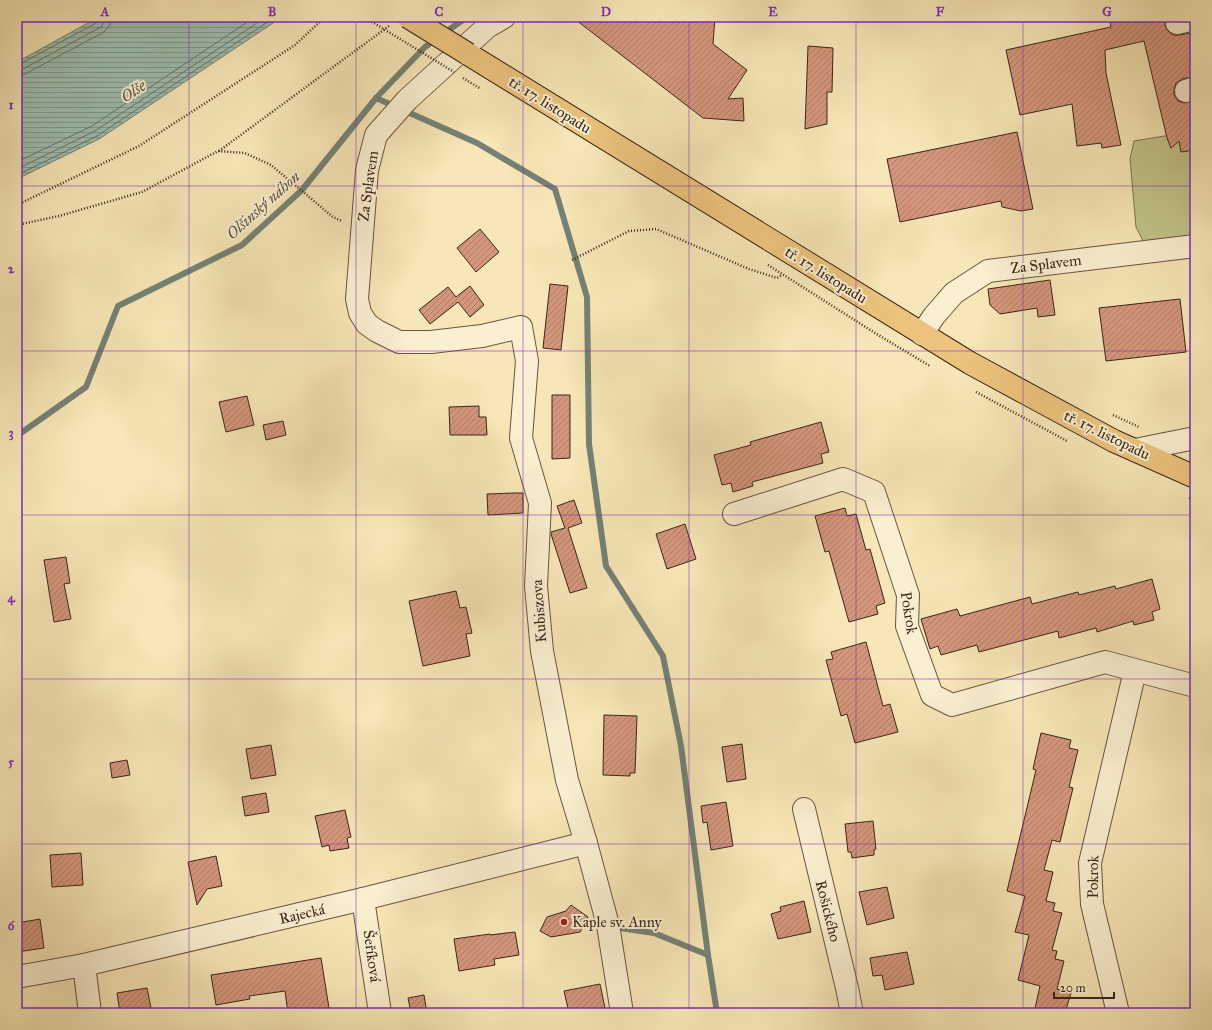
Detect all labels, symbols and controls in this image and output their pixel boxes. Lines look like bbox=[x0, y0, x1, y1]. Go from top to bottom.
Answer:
text: A bbox=[100, 4, 110, 20]
text: B bbox=[268, 4, 277, 20]
text: C bbox=[435, 4, 444, 20]
text: D bbox=[601, 4, 611, 20]
text: E bbox=[768, 4, 778, 20]
text: F bbox=[936, 4, 945, 20]
text: G bbox=[1102, 4, 1112, 20]
street label: tř. 17. listopadu bbox=[506, 73, 594, 137]
water label: Olše bbox=[117, 75, 150, 106]
text: 1 bbox=[8, 97, 14, 113]
street label: Za Splavem bbox=[354, 149, 382, 222]
water label: Olšinský náhon bbox=[222, 167, 304, 243]
street label: tř. 17. listopadu bbox=[782, 243, 870, 307]
street label: Za Splavem bbox=[1010, 251, 1083, 277]
text: 2 bbox=[8, 261, 15, 277]
street label: tř. 17. listopadu bbox=[1061, 406, 1153, 464]
text: 3 bbox=[8, 425, 14, 441]
street label: Kubiszova bbox=[528, 578, 550, 643]
text: 4 bbox=[7, 590, 15, 606]
street label: Pokrok bbox=[897, 590, 921, 636]
text: 5 bbox=[8, 754, 15, 770]
street label: Pokrok bbox=[1084, 855, 1102, 899]
street label: Rošického bbox=[812, 878, 844, 944]
street label: Rajecká bbox=[277, 900, 327, 928]
place label: Kaple sv. Anny bbox=[572, 913, 663, 931]
marker: Kaple sv. Anny bbox=[559, 917, 569, 927]
text: 6 bbox=[8, 918, 16, 934]
street label: Šeříková bbox=[359, 929, 386, 984]
scale bar bbox=[1054, 974, 1114, 1000]
text: 20 m bbox=[1060, 981, 1086, 995]

